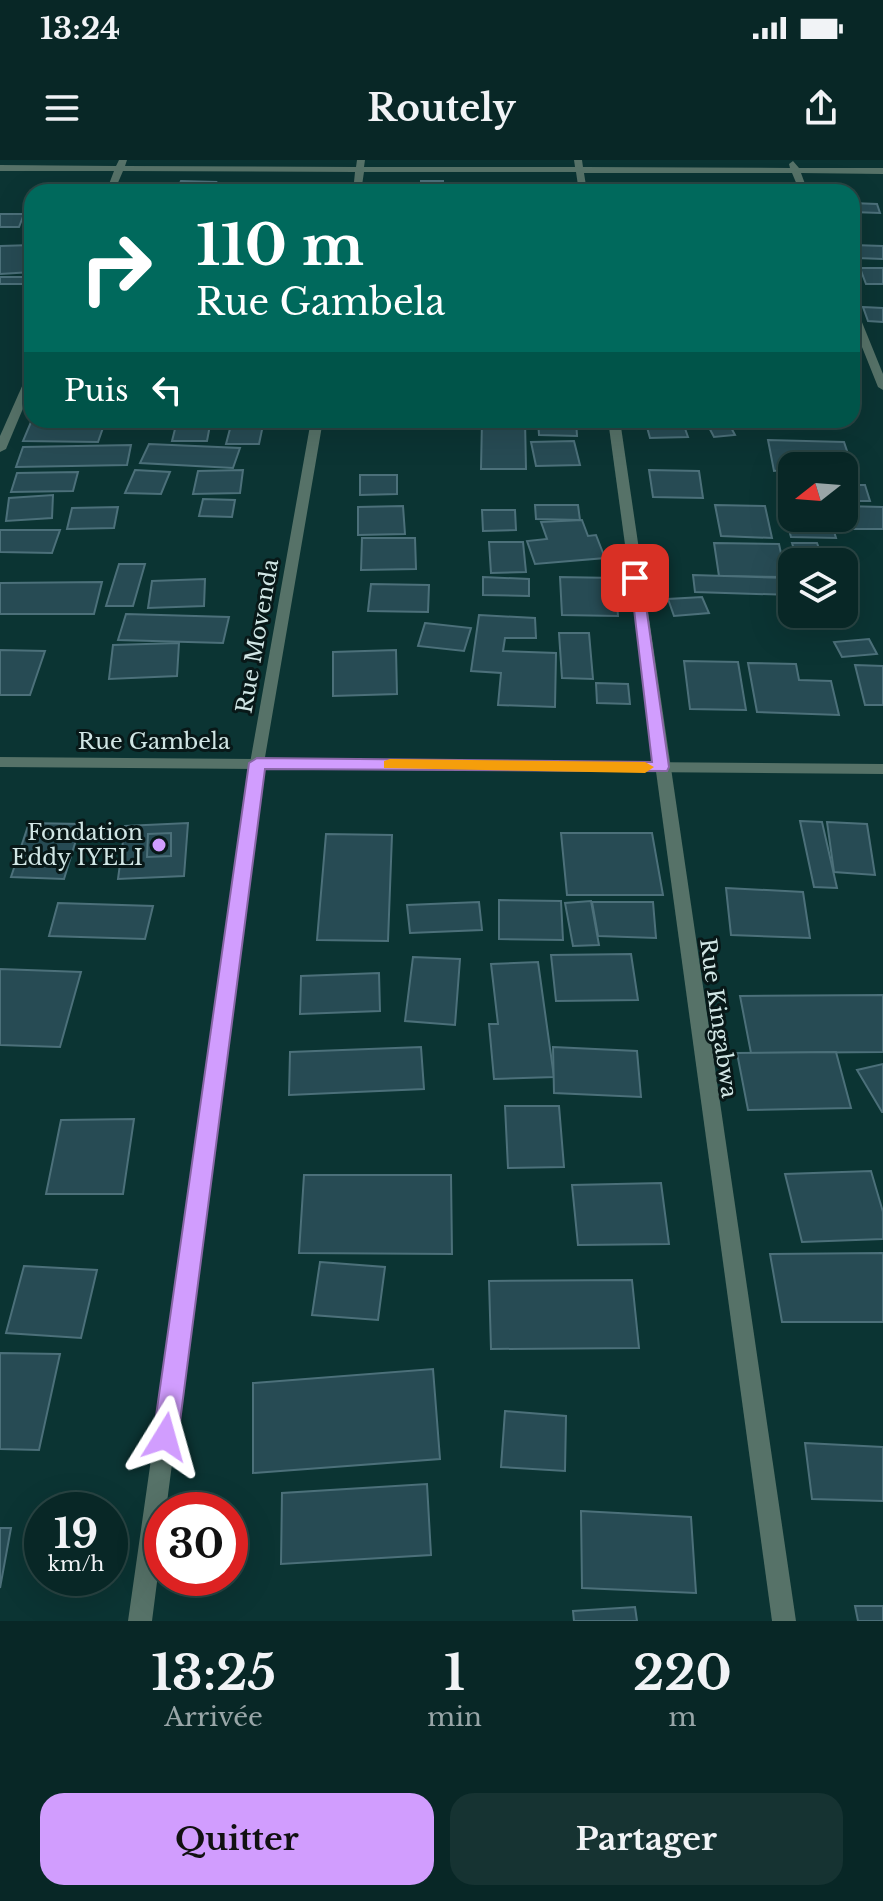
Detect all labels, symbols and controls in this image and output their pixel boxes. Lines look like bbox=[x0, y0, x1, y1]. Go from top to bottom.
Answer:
text: 13:24 bbox=[40, 10, 120, 47]
icon: menu bbox=[40, 86, 84, 130]
text: Routely bbox=[367, 86, 516, 131]
icon: share bbox=[799, 86, 843, 130]
text: 110 m bbox=[196, 211, 364, 280]
icon: right bbox=[64, 216, 168, 320]
text: Rue Gambela bbox=[196, 280, 445, 325]
icon: left bbox=[145, 368, 189, 412]
text: Puis bbox=[64, 372, 129, 409]
north arrow bbox=[778, 452, 858, 532]
map controls bbox=[778, 452, 858, 628]
pin bbox=[601, 544, 669, 612]
button: layers bbox=[778, 548, 858, 628]
street label: Rue Movenda bbox=[231, 556, 284, 715]
icon: arrive bbox=[613, 556, 657, 600]
street label: Rue Gambela bbox=[78, 728, 231, 755]
place label: Fondation Eddy IYELI bbox=[11, 819, 143, 871]
marker: Fondation Eddy IYELI bbox=[150, 836, 168, 854]
street label: Rue Kingabwa bbox=[694, 937, 743, 1100]
position arrow bbox=[123, 1395, 207, 1479]
speed limit sign: 30 bbox=[144, 1492, 248, 1596]
text: 19 bbox=[54, 1509, 98, 1559]
text: km/h bbox=[48, 1552, 104, 1576]
text: 13:25 bbox=[151, 1643, 276, 1703]
text: 1 bbox=[444, 1643, 465, 1703]
text: 220 bbox=[633, 1643, 732, 1703]
text: Arrivée bbox=[164, 1701, 263, 1733]
text: min bbox=[427, 1701, 482, 1733]
text: m bbox=[668, 1701, 696, 1733]
button: Quitter bbox=[40, 1793, 434, 1885]
button: Partager bbox=[450, 1793, 843, 1885]

